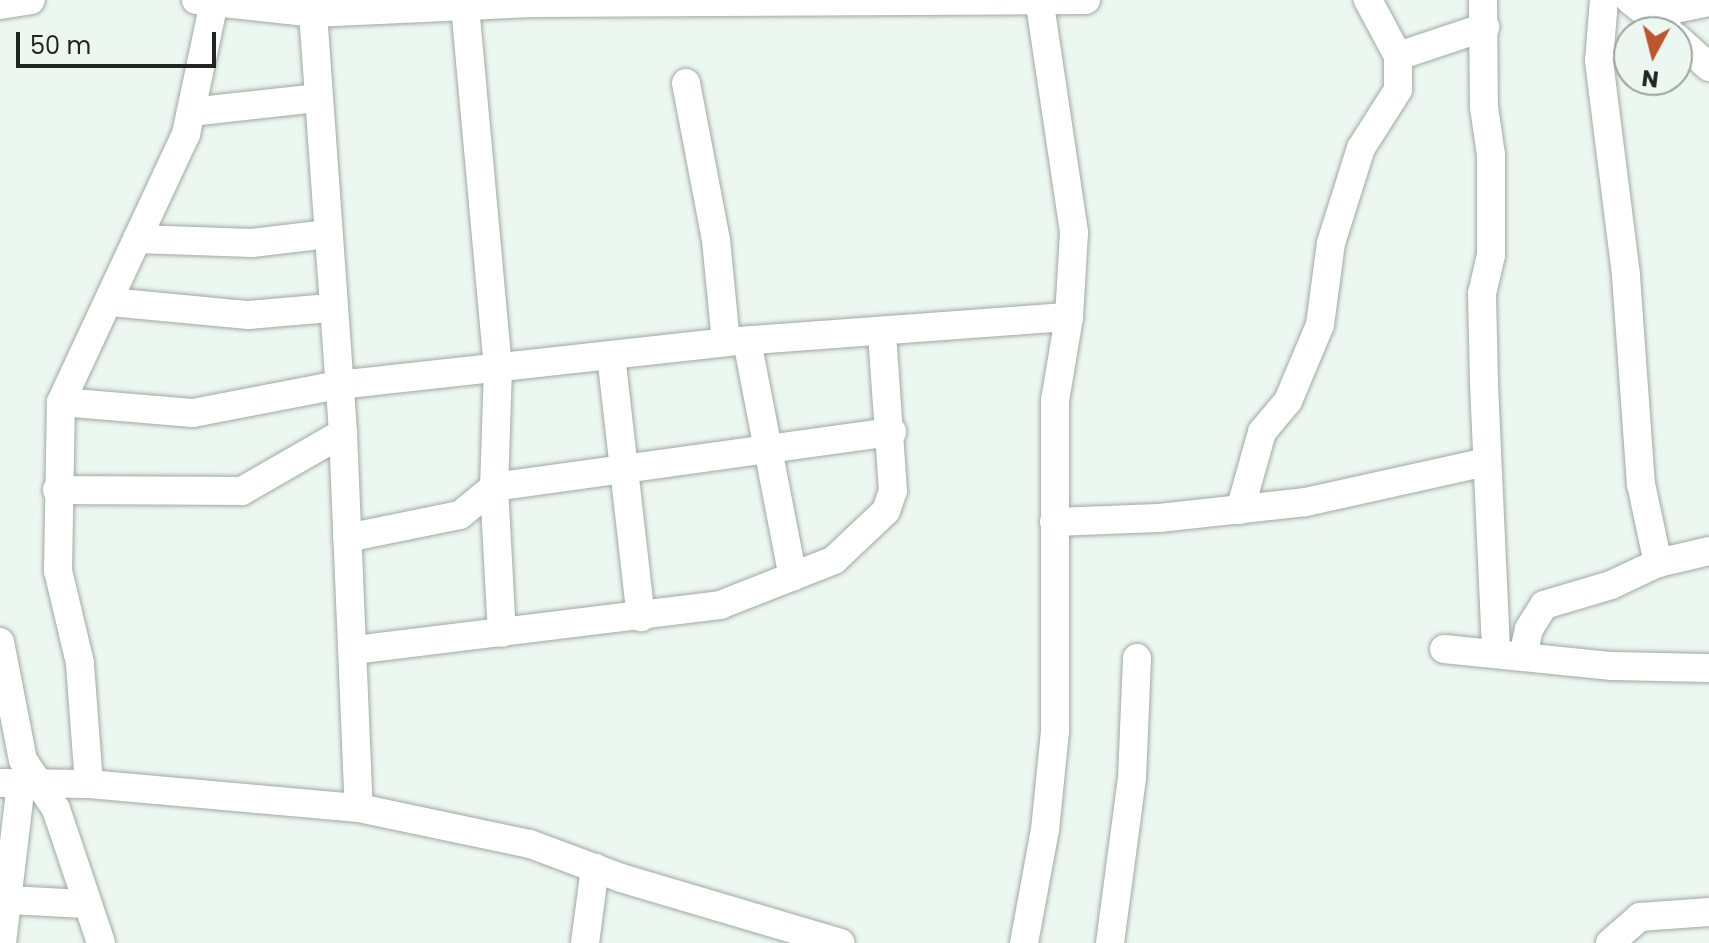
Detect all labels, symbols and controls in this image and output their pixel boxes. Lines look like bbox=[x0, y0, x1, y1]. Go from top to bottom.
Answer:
scale bar bbox=[20, 16, 220, 66]
north arrow bbox=[1613, 16, 1693, 96]
text: 50 m bbox=[30, 29, 91, 62]
text: N bbox=[1640, 62, 1660, 95]

